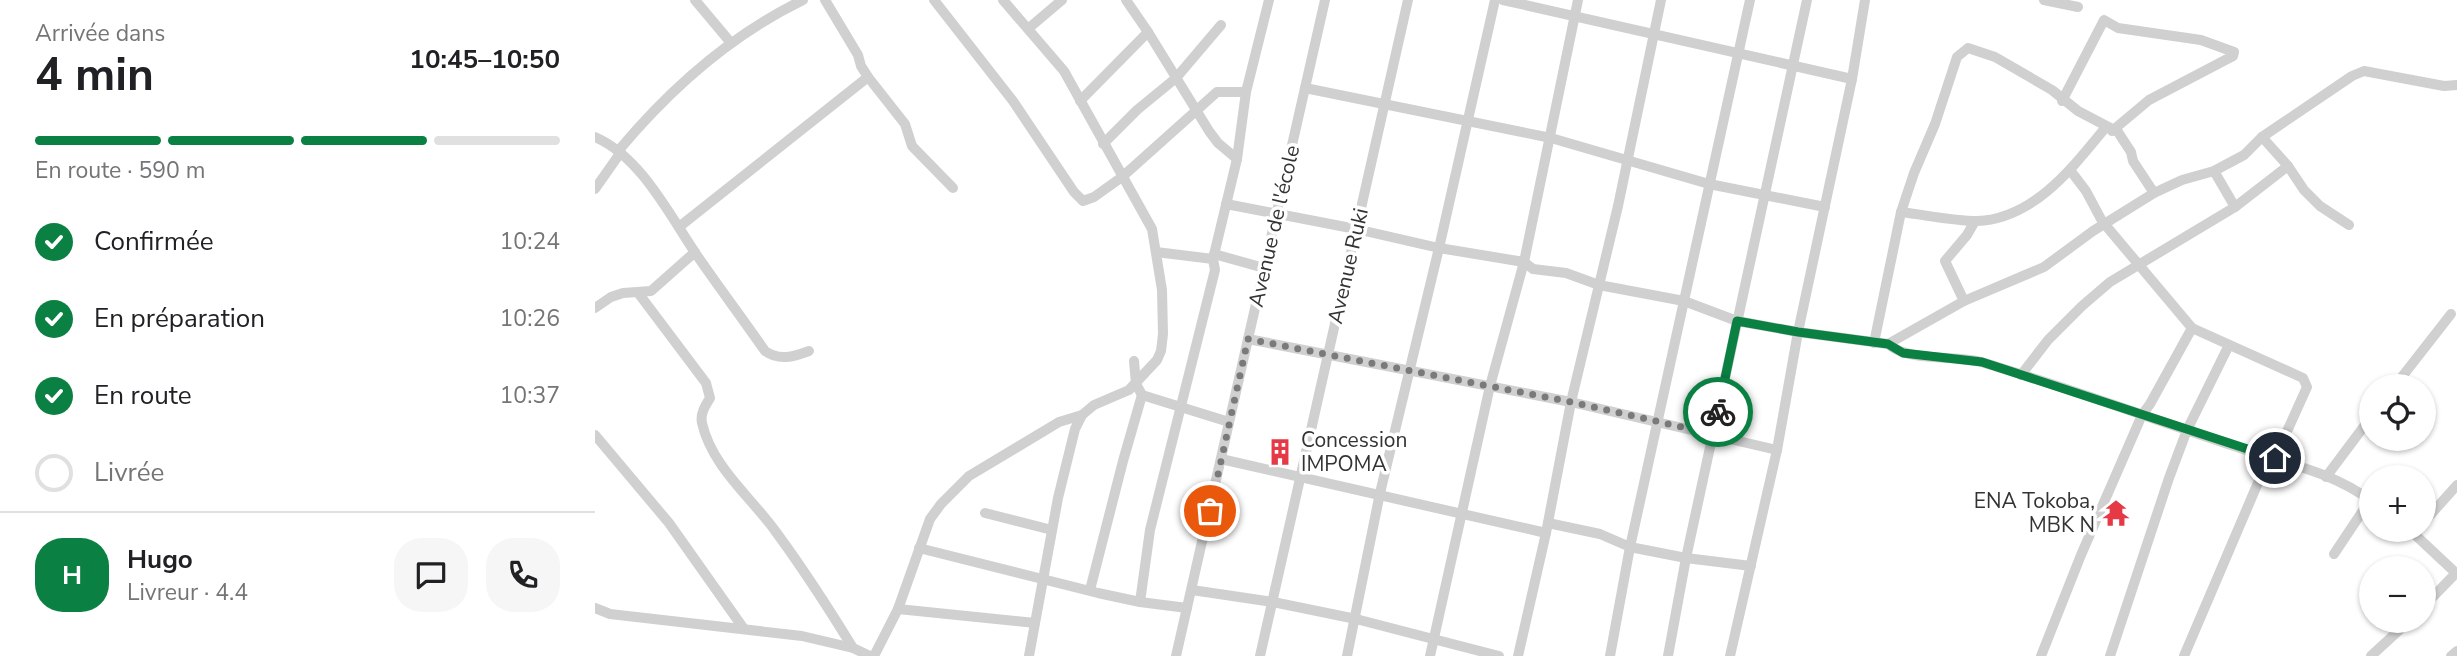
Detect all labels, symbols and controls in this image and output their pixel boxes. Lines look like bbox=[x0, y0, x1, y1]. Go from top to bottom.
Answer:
text: Arrivée dans bbox=[35, 18, 165, 49]
text: 10:45–10:50 bbox=[409, 42, 560, 77]
text: 4 min bbox=[35, 43, 154, 106]
street label: Avenue de l'école bbox=[1242, 142, 1306, 310]
text: En route · 590 m bbox=[35, 155, 205, 186]
street label: Avenue Ruki bbox=[1321, 205, 1375, 327]
icon: check bbox=[35, 223, 73, 261]
text: Confirmée bbox=[94, 224, 214, 259]
text: 10:24 bbox=[500, 226, 560, 257]
icon: check bbox=[35, 300, 73, 338]
text: En préparation bbox=[94, 301, 265, 336]
text: 10:26 bbox=[500, 303, 560, 334]
map controls bbox=[2359, 374, 2436, 633]
button: locate bbox=[2359, 374, 2436, 451]
icon: check bbox=[35, 377, 73, 415]
courier bbox=[1683, 377, 1753, 447]
text: En route bbox=[94, 378, 192, 413]
text: 10:37 bbox=[500, 380, 560, 411]
icon: bike bbox=[1699, 393, 1737, 431]
place label: Concession IMPOMA bbox=[1301, 426, 1407, 478]
pin bbox=[2245, 428, 2305, 488]
building icon: Concession IMPOMA bbox=[1265, 437, 1295, 467]
icon: home bbox=[2256, 439, 2294, 477]
text: Livrée bbox=[94, 455, 164, 490]
button: + bbox=[2359, 465, 2436, 542]
pin bbox=[1180, 481, 1240, 541]
place label: ENA Tokoba, MBK N bbox=[1974, 487, 2095, 539]
icon: bag bbox=[1191, 492, 1229, 530]
temple icon: ENA Tokoba, MBK N bbox=[2101, 498, 2131, 528]
button: chat bbox=[394, 538, 468, 612]
button: phone bbox=[486, 538, 560, 612]
text: Hugo bbox=[127, 542, 193, 577]
button: − bbox=[2359, 556, 2436, 633]
text: H bbox=[62, 558, 82, 593]
text: Livreur · 4.4 bbox=[127, 577, 248, 608]

